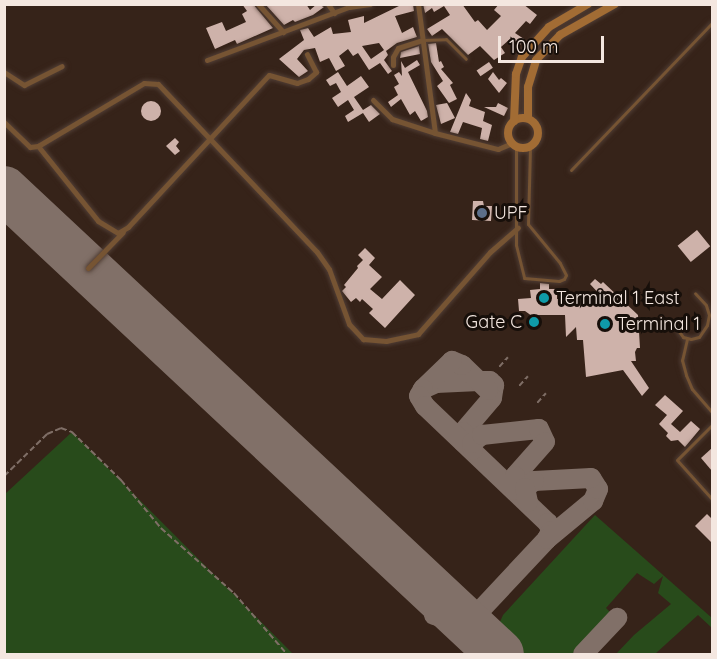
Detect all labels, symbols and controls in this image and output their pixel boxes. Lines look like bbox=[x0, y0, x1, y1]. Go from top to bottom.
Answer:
scale bar bbox=[501, 24, 608, 62]
text: 100 m bbox=[509, 35, 558, 58]
place label: UPF bbox=[494, 202, 528, 224]
marker: UPF bbox=[475, 206, 489, 220]
place label: Terminal 1 East bbox=[556, 287, 680, 309]
marker: Terminal 1 East bbox=[537, 291, 551, 305]
place label: Gate C bbox=[465, 311, 522, 333]
place label: Terminal 1 bbox=[617, 313, 700, 335]
marker: Gate C bbox=[527, 315, 541, 329]
marker: Terminal 1 bbox=[598, 317, 612, 331]

